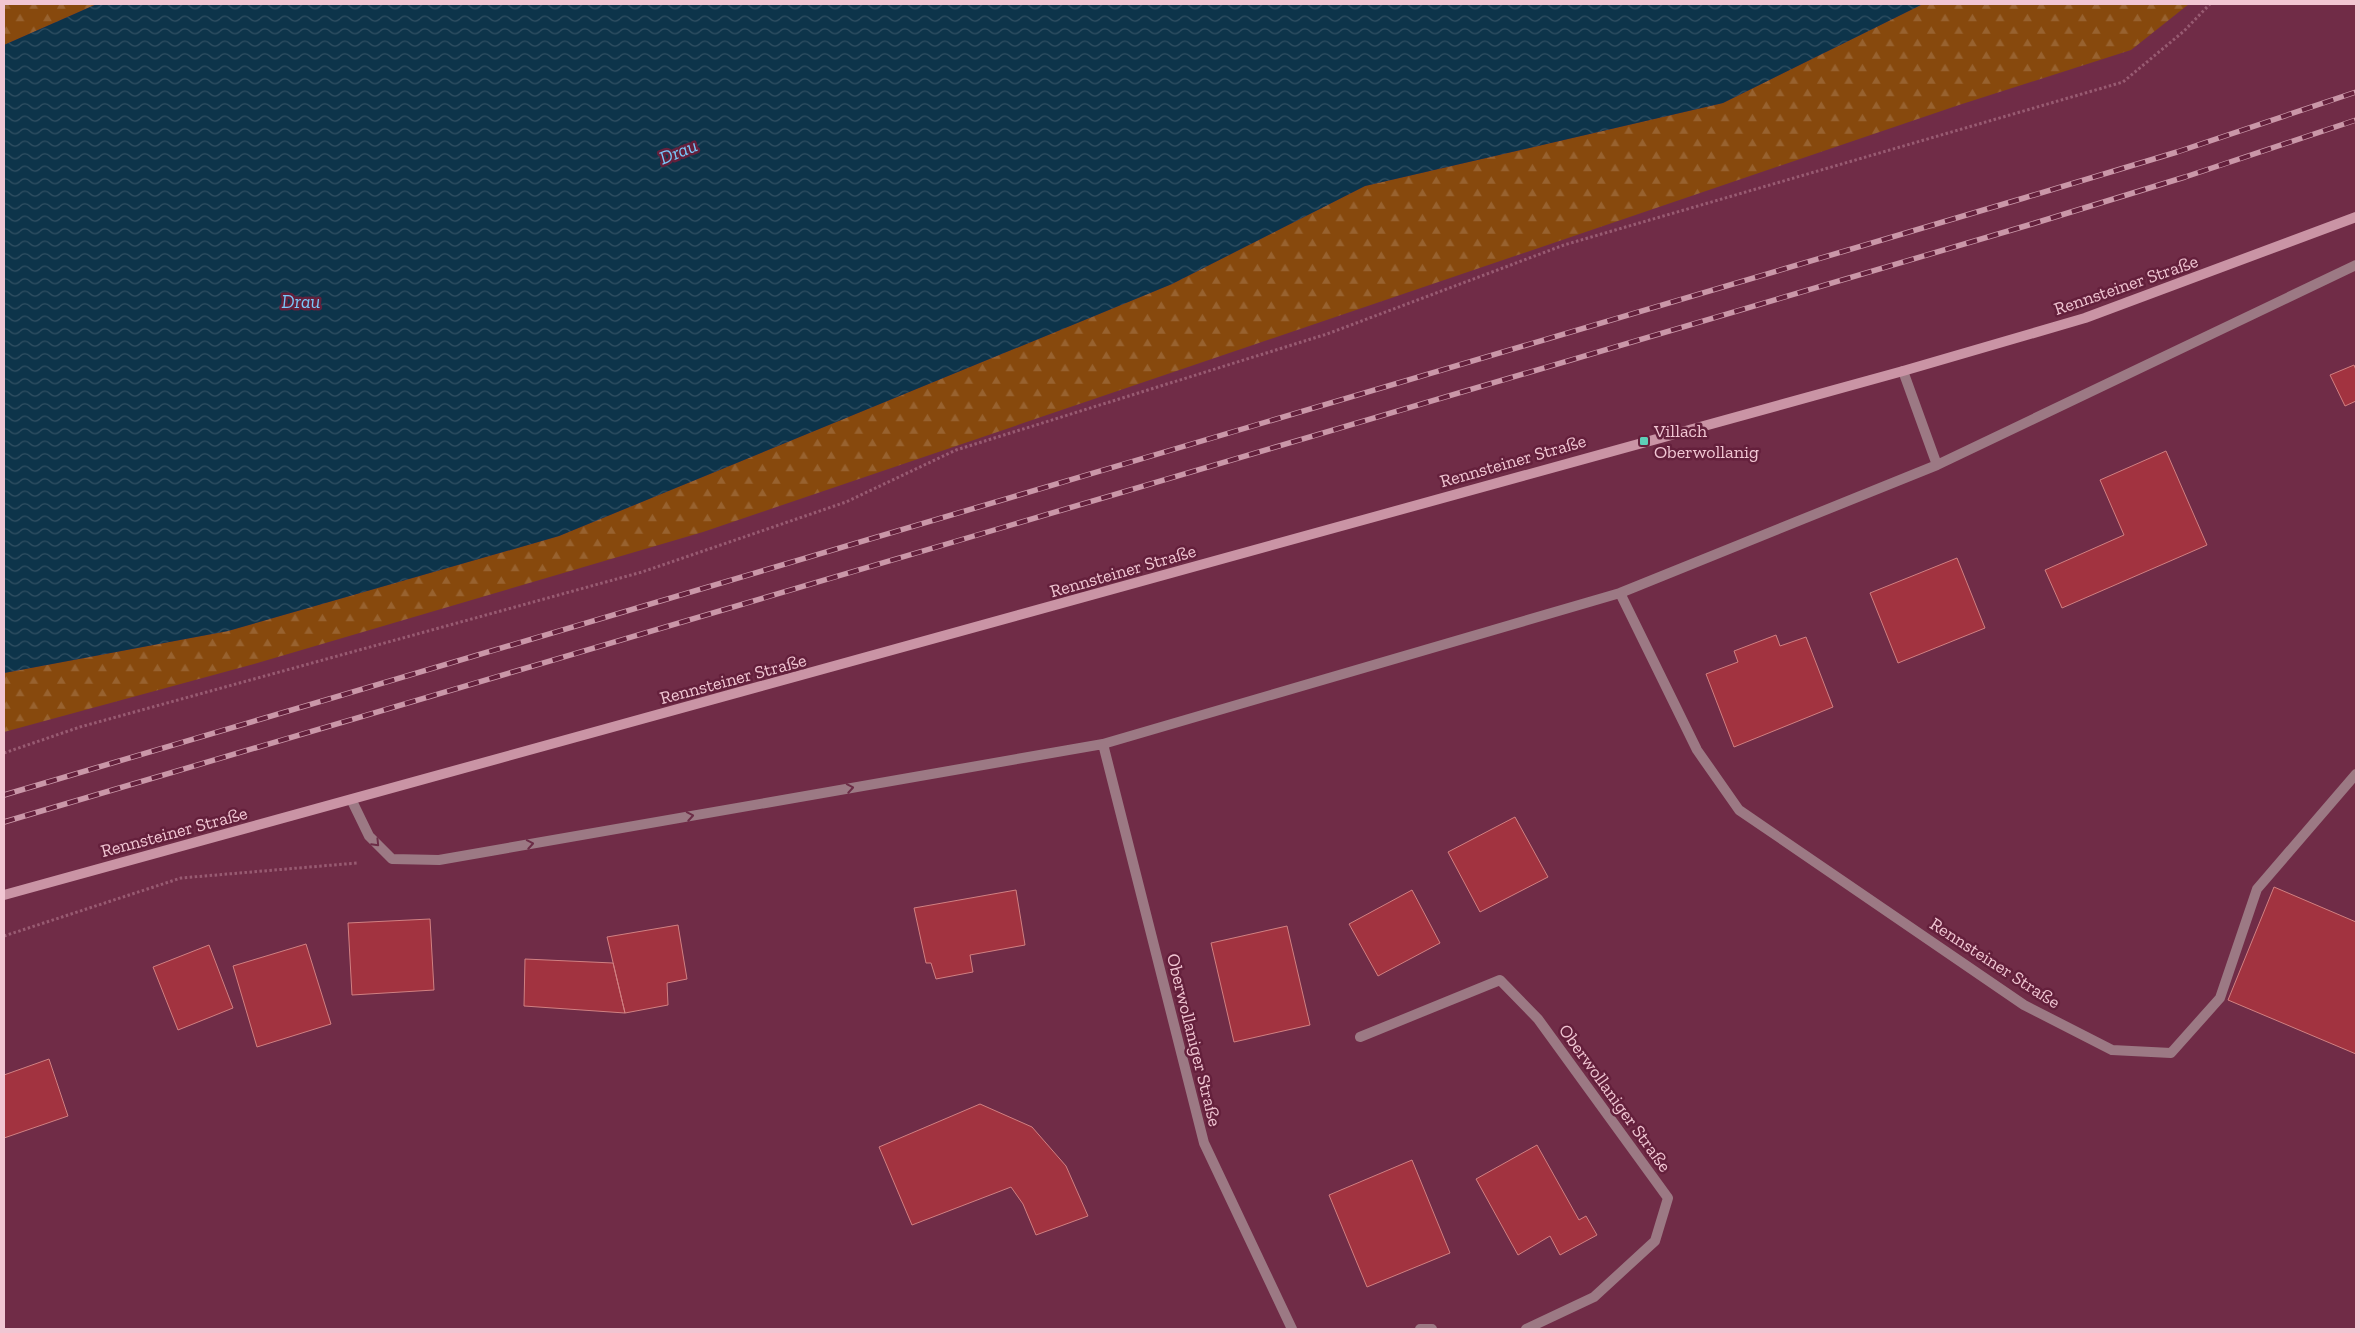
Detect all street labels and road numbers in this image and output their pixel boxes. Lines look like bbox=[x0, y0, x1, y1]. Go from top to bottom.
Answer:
street label: Rennsteiner Straße bbox=[2051, 250, 2201, 320]
street label: Rennsteiner Straße bbox=[1437, 430, 1589, 492]
street label: Rennsteiner Straße bbox=[1047, 540, 1199, 602]
street label: Rennsteiner Straße bbox=[657, 649, 809, 709]
street label: Rennsteiner Straße bbox=[98, 802, 250, 862]
street label: Rennsteiner Straße bbox=[1926, 913, 2064, 1013]
street label: Oberwollaniger Straße bbox=[1162, 951, 1226, 1129]
street label: Oberwollaniger Straße bbox=[1554, 1020, 1676, 1176]

